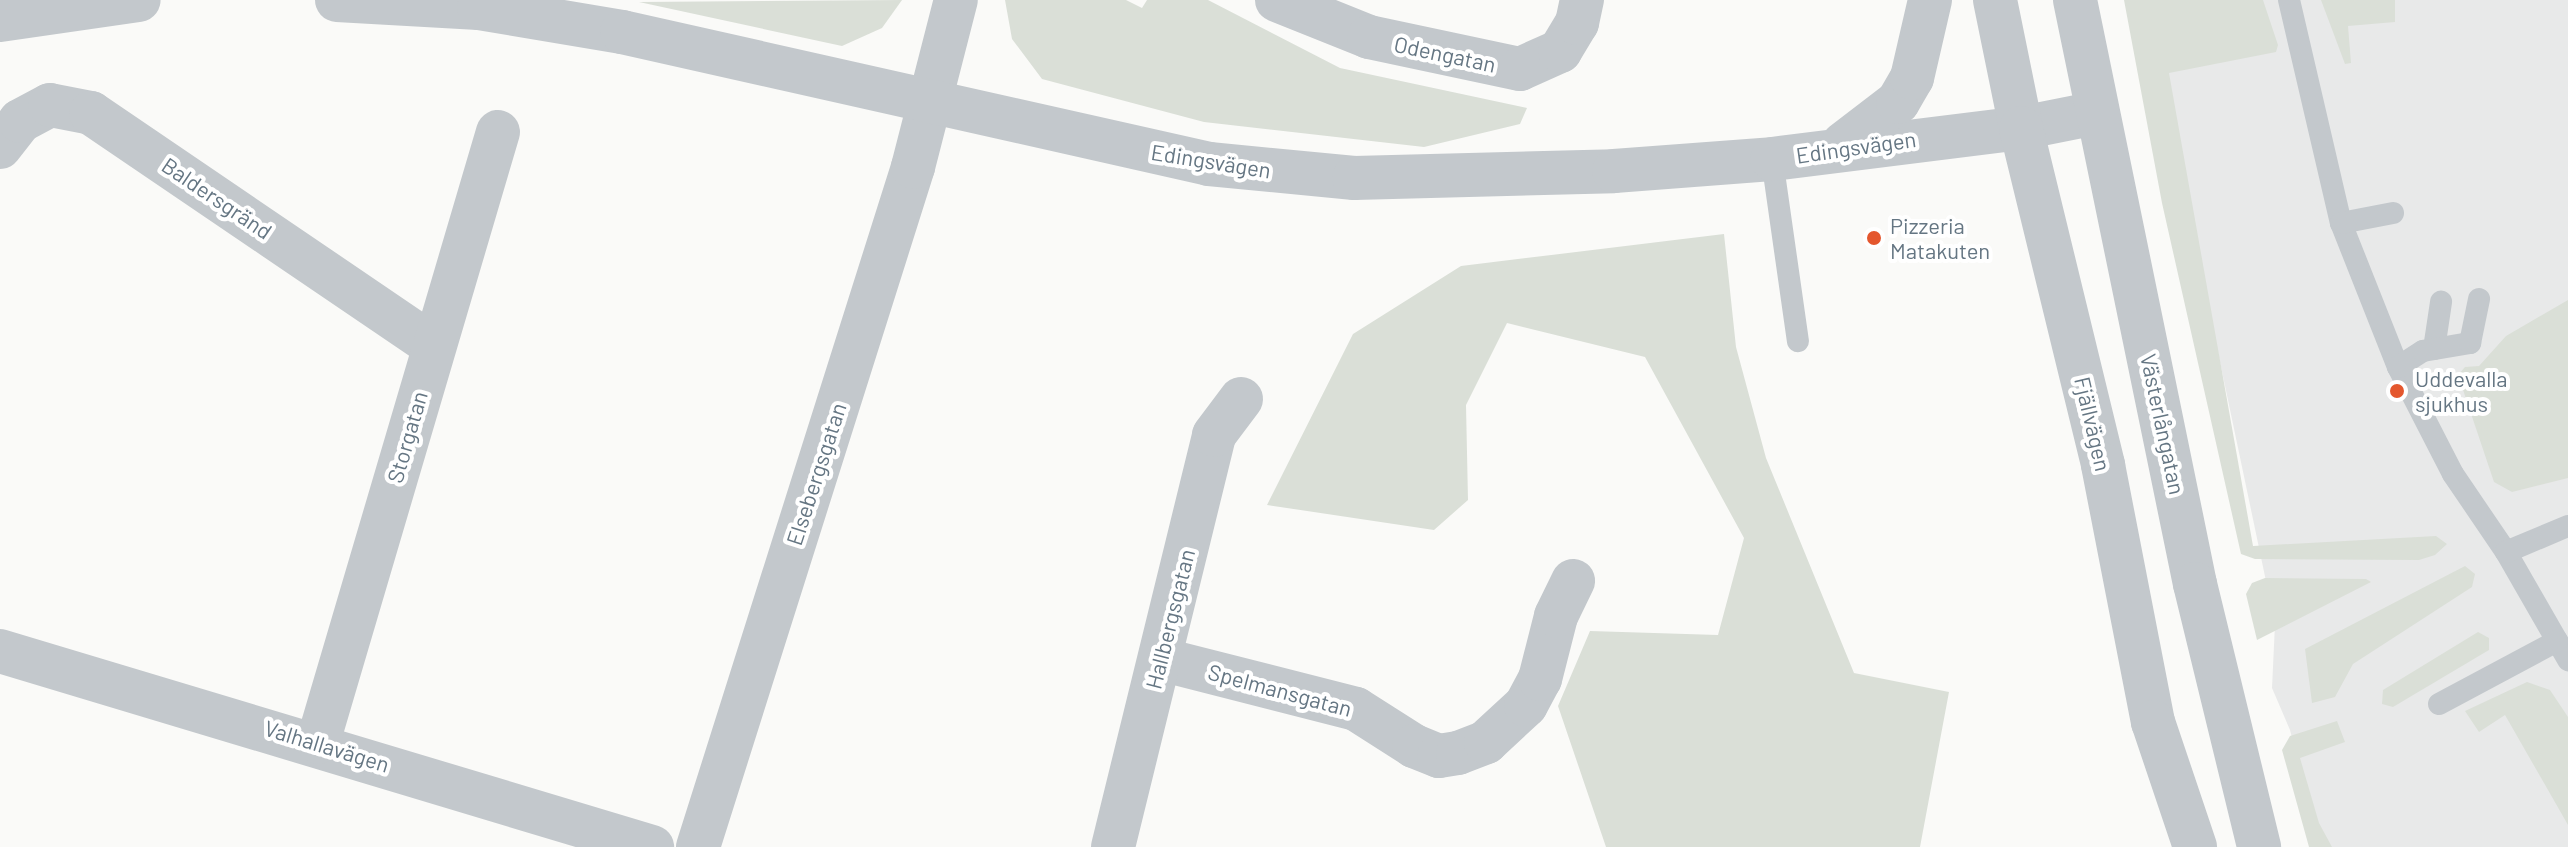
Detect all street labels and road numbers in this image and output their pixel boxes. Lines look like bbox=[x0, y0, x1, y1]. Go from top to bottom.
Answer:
street label: Odengatan bbox=[1392, 30, 1498, 78]
street label: Edingsvägen bbox=[1794, 126, 1918, 168]
street label: Edingsvägen bbox=[1149, 138, 1273, 184]
street label: Baldersgränd bbox=[157, 152, 277, 244]
street label: Västerlångatan bbox=[2135, 351, 2191, 497]
street label: Fjällvägen bbox=[2069, 374, 2117, 474]
street label: Storgatan bbox=[381, 388, 433, 486]
street label: Elsebergsgatan bbox=[781, 399, 851, 549]
street label: Hallbergsgatan bbox=[1140, 546, 1200, 692]
street label: Spelmansgatan bbox=[1205, 658, 1355, 722]
street label: Valhallavägen bbox=[261, 714, 393, 778]

